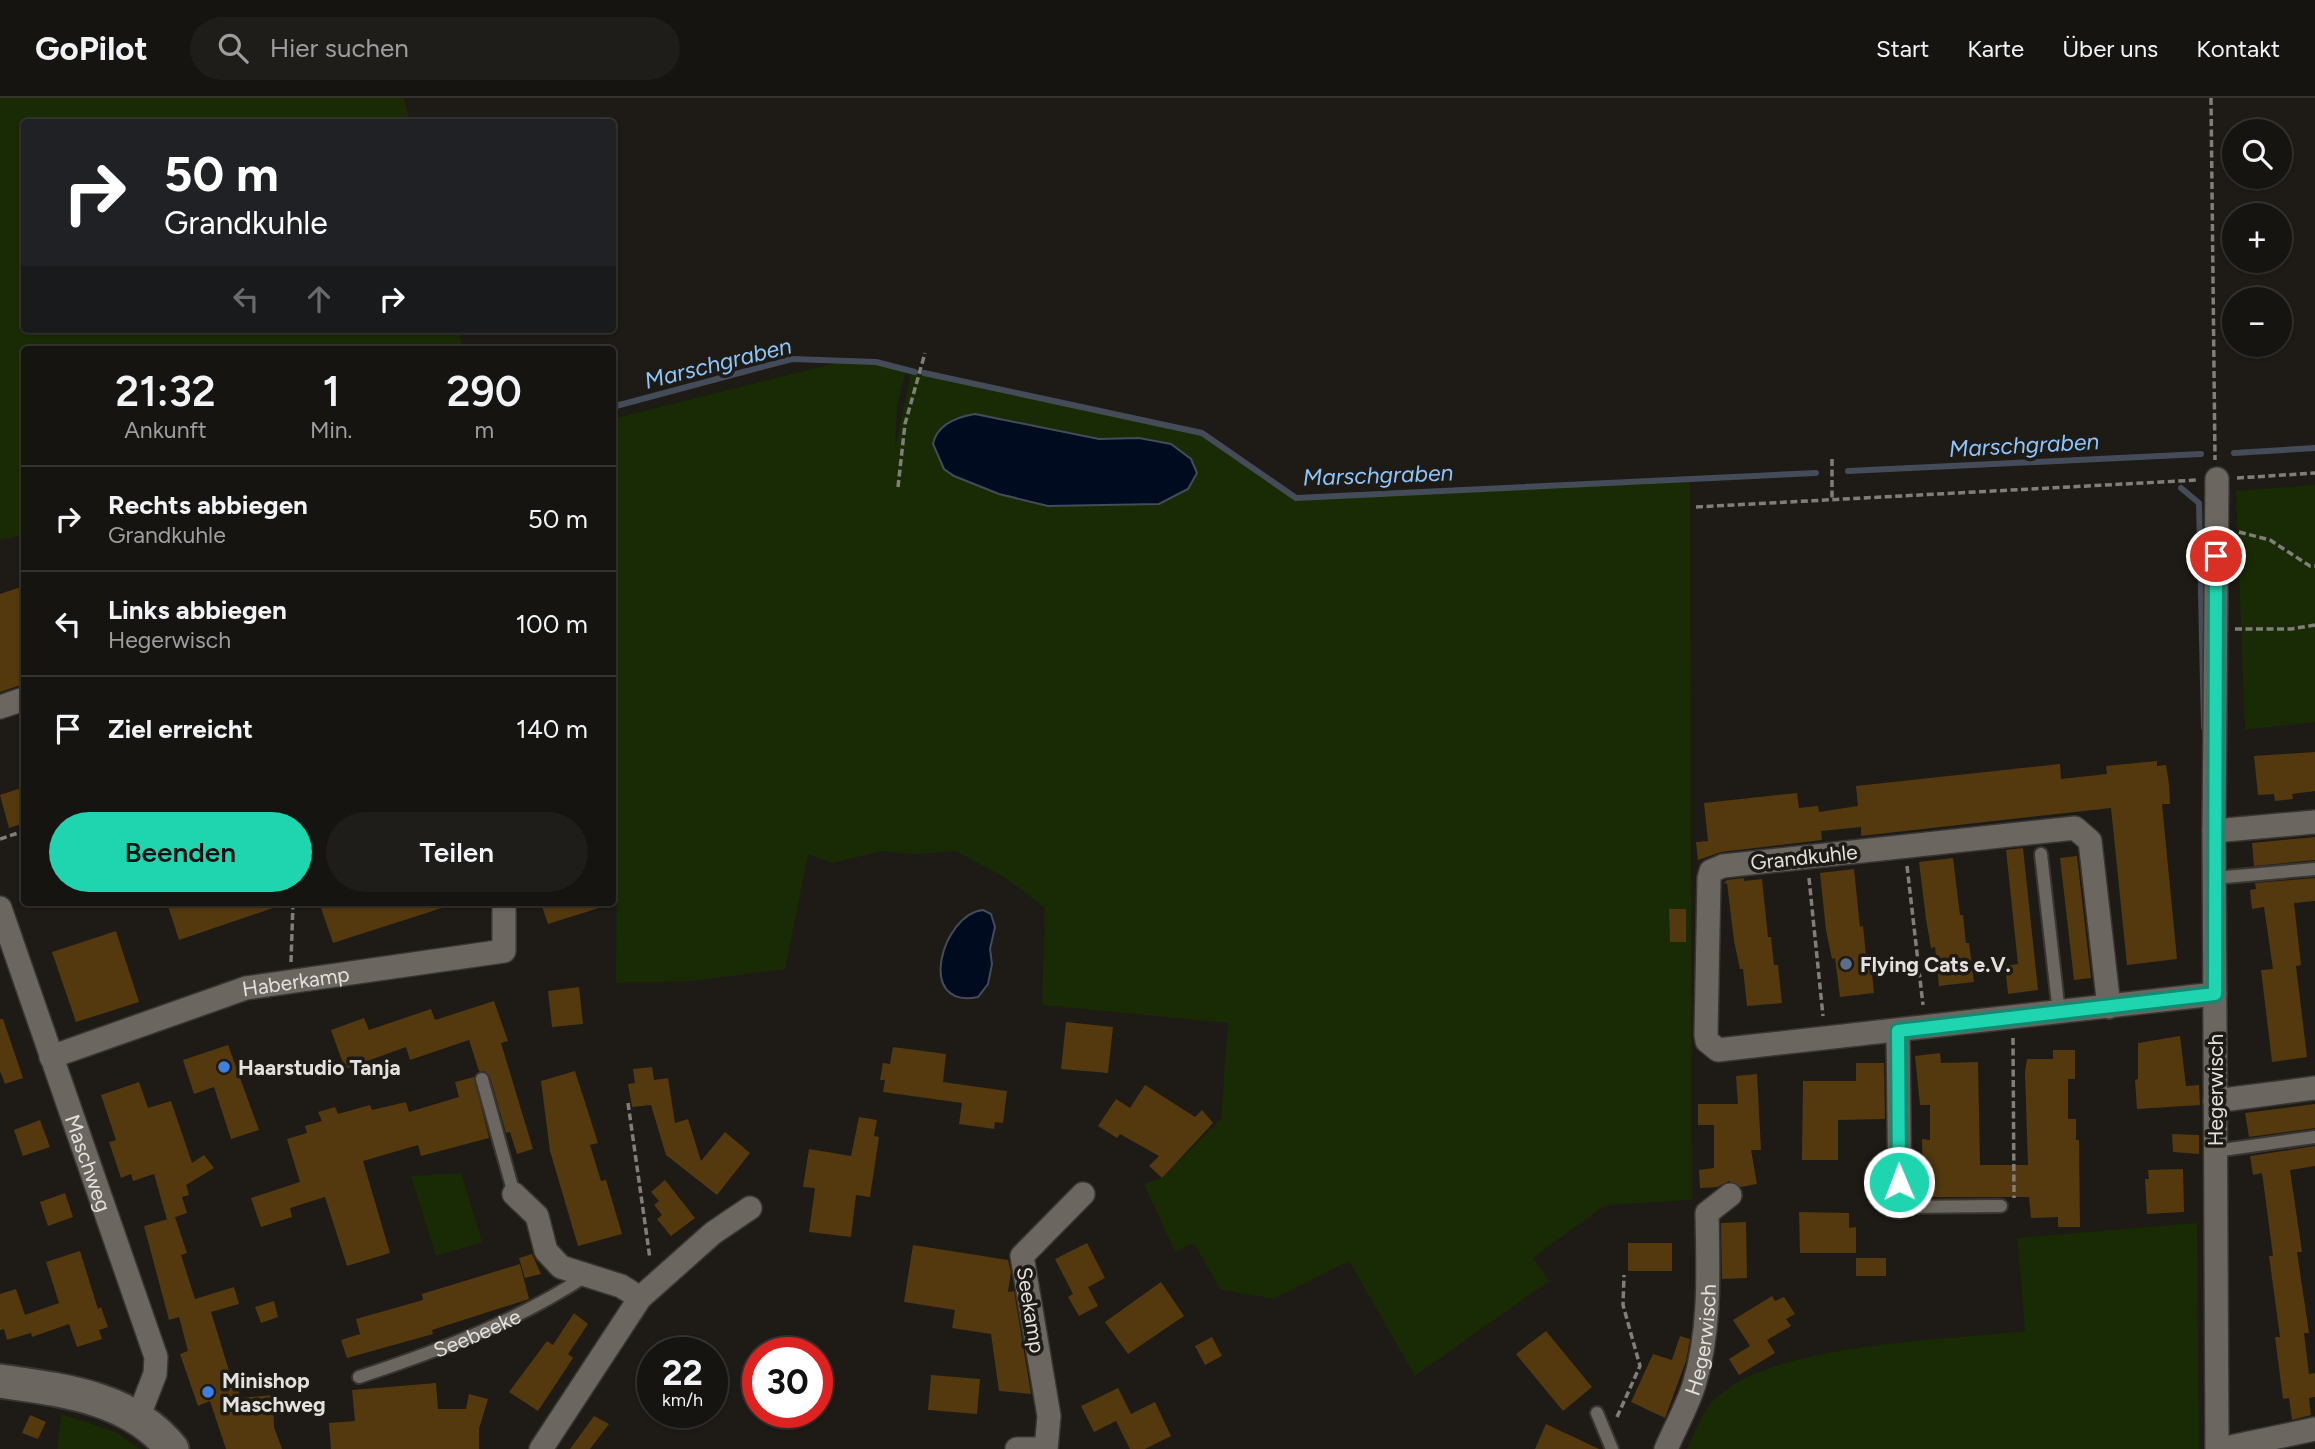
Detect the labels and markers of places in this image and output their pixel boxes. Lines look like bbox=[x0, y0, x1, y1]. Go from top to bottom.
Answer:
pin bbox=[2186, 526, 2246, 586]
place label: Flying Cats e.V. bbox=[1860, 952, 2011, 977]
marker: Flying Cats e.V. bbox=[1838, 956, 1854, 972]
place label: Haarstudio Tanja bbox=[238, 1055, 401, 1080]
marker: Haarstudio Tanja bbox=[216, 1059, 232, 1075]
place label: Minishop Maschweg bbox=[222, 1368, 326, 1417]
marker: Minishop Maschweg bbox=[200, 1384, 216, 1400]

